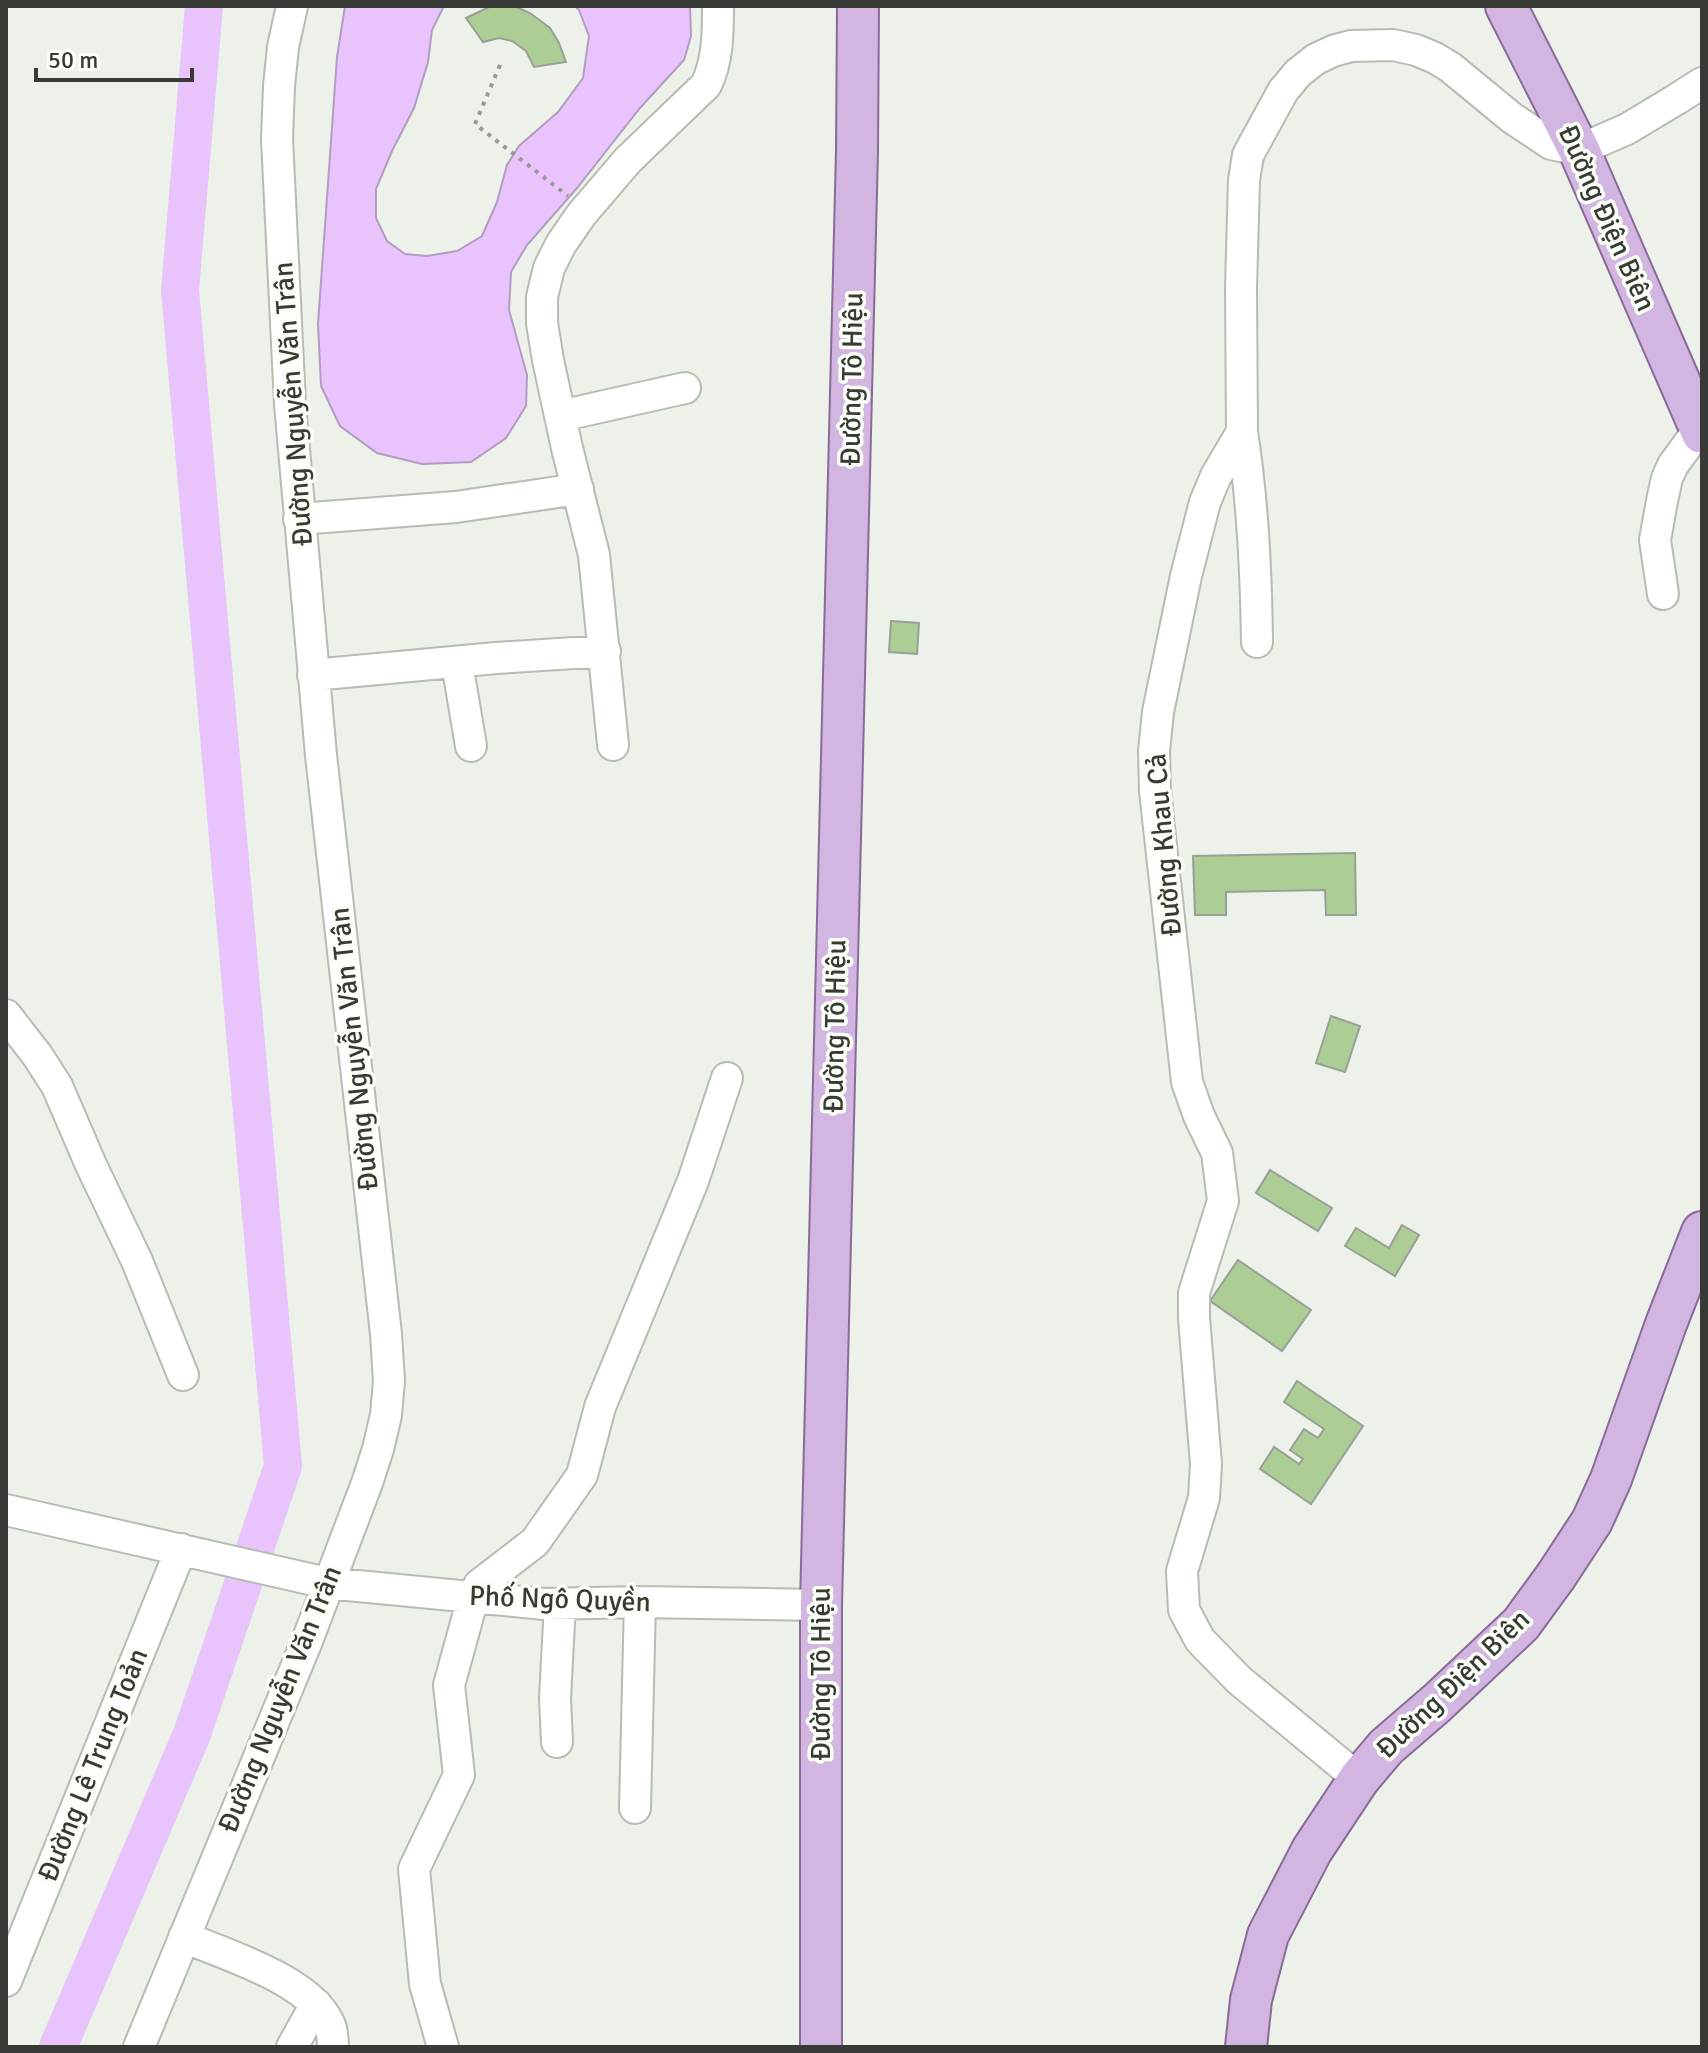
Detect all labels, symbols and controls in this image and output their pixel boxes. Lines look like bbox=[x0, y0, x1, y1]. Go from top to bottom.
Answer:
scale bar bbox=[36, 32, 192, 82]
text: 50 m bbox=[48, 45, 98, 75]
street label: Đường Điện Biên bbox=[1551, 120, 1663, 316]
street label: Đường Nguyễn Văn Trân bbox=[266, 261, 320, 547]
street label: Đường Tô Hiệu bbox=[833, 292, 871, 466]
street label: Đường Khau Cả bbox=[1139, 752, 1189, 938]
street label: Đường Nguyễn Văn Trân bbox=[322, 906, 386, 1192]
street label: Đường Tô Hiệu bbox=[816, 939, 854, 1113]
street label: Đường Nguyễn Văn Trân bbox=[211, 1561, 349, 1837]
street label: Phố Ngô Quyền bbox=[468, 1579, 652, 1619]
street label: Đường Tô Hiệu bbox=[804, 1587, 838, 1761]
street label: Đường Điện Biên bbox=[1369, 1602, 1537, 1766]
street label: Đường Lê Trung Toản bbox=[31, 1643, 155, 1887]

